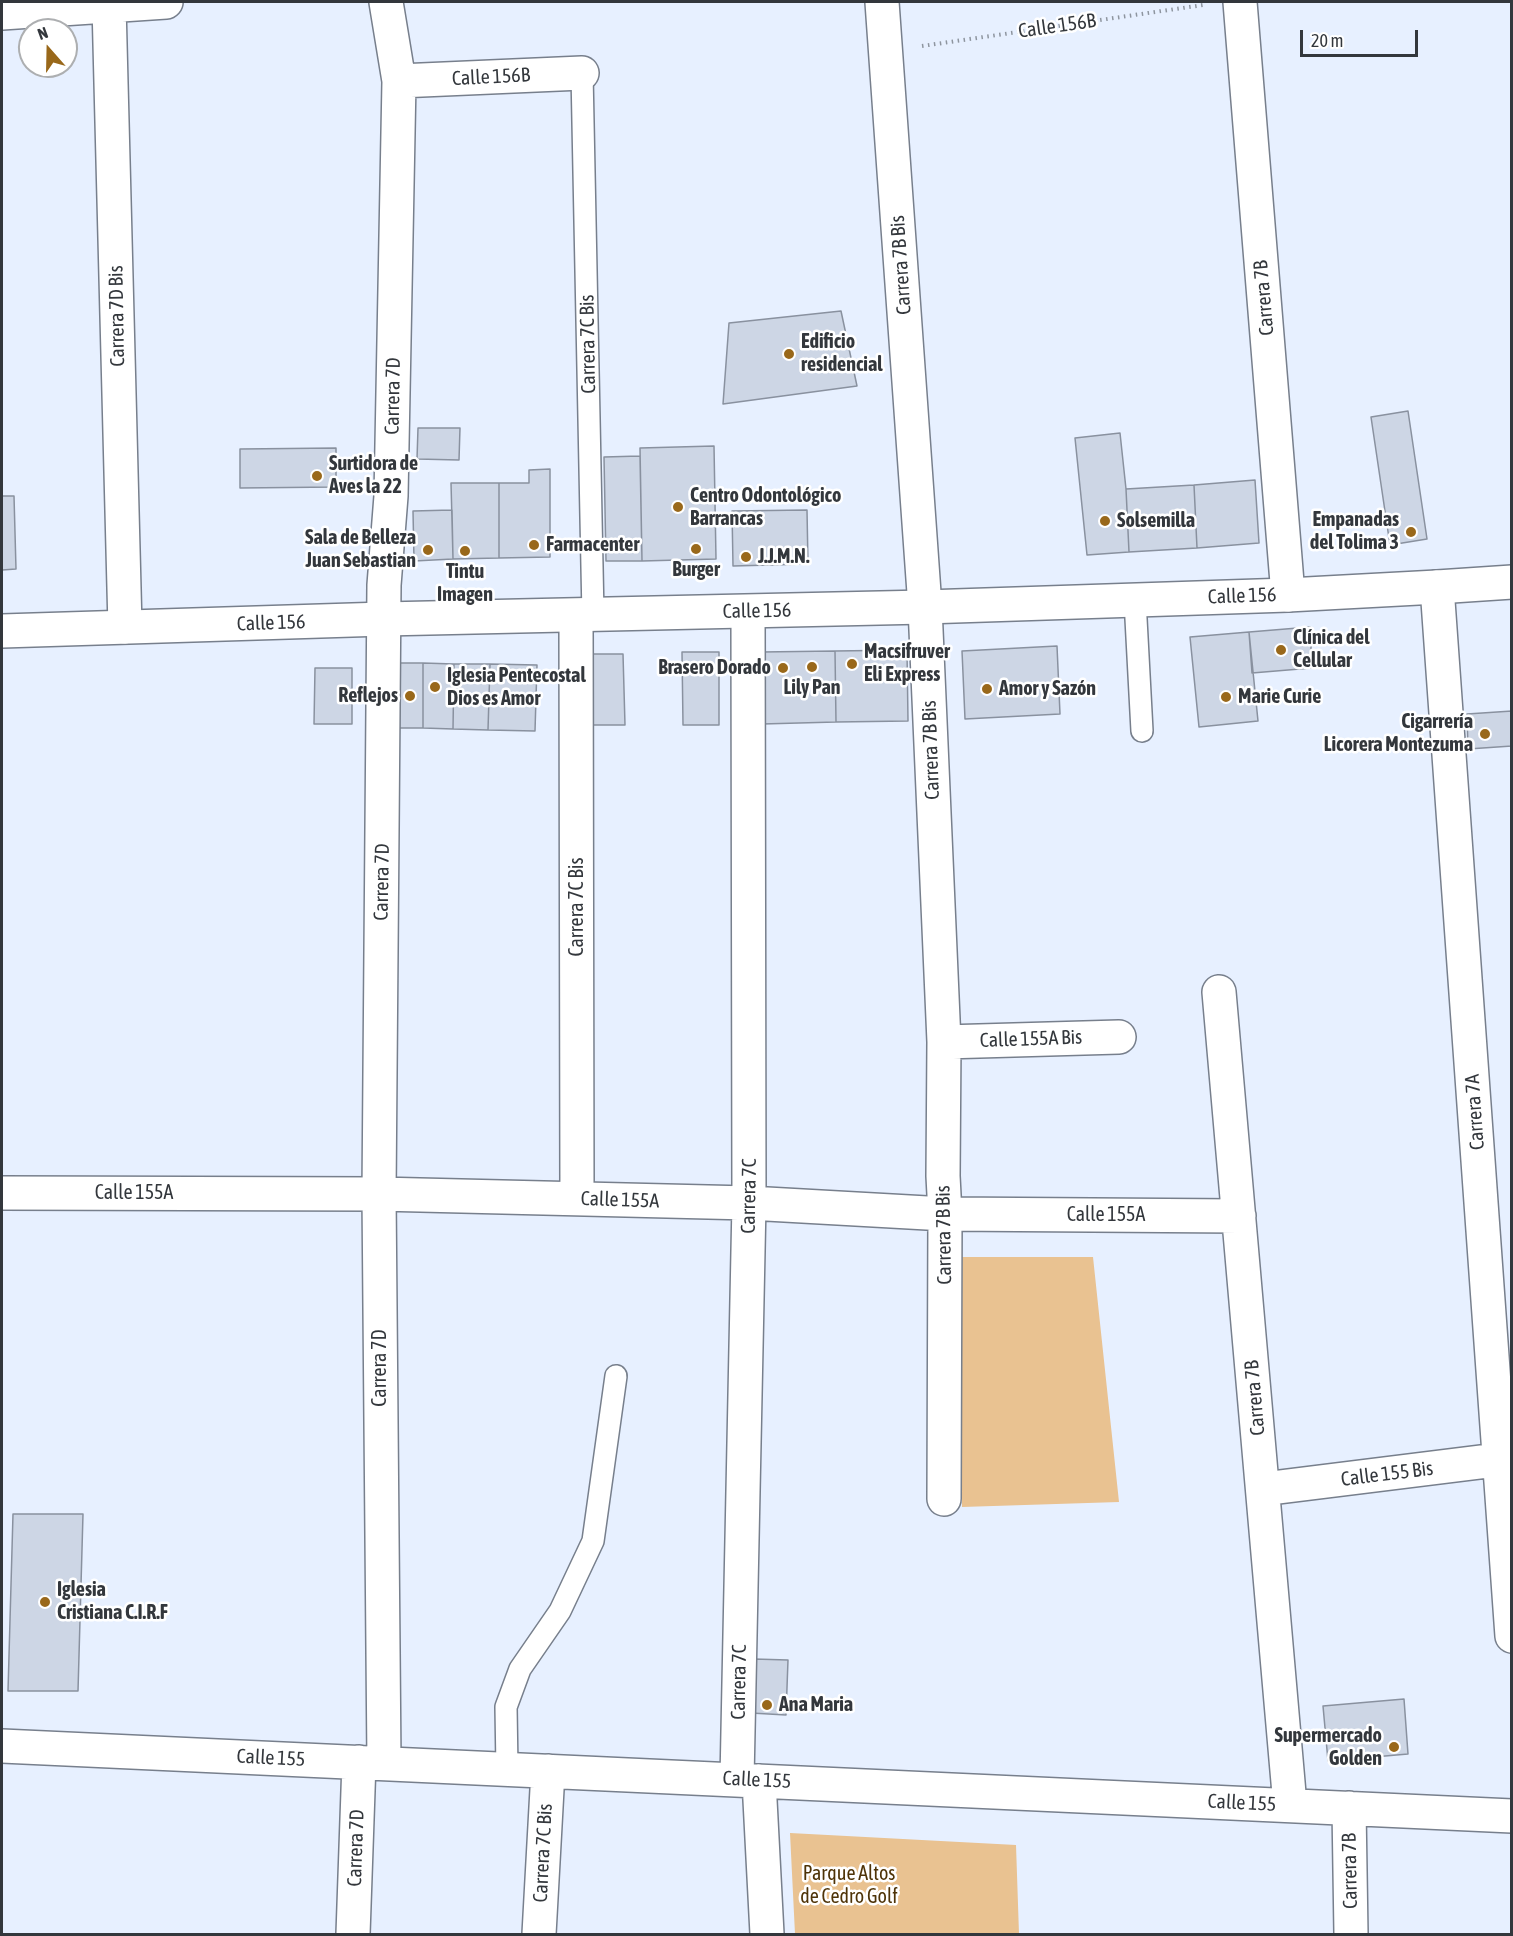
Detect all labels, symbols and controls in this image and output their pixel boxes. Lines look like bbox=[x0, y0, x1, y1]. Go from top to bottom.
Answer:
street label: Calle 156B bbox=[1017, 9, 1097, 43]
north arrow bbox=[18, 18, 78, 78]
scale bar bbox=[1303, 18, 1422, 56]
text: N bbox=[35, 23, 50, 43]
text: 20 m bbox=[1311, 30, 1343, 51]
street label: Calle 156B bbox=[451, 63, 531, 91]
street label: Carrera 7B Bis bbox=[886, 215, 916, 315]
street label: Carrera 7B bbox=[1249, 259, 1279, 337]
street label: Carrera 7D Bis bbox=[104, 265, 130, 367]
street label: Carrera 7C Bis bbox=[575, 294, 601, 394]
place label: Edificio residencial bbox=[801, 330, 882, 377]
marker: Edificio residencial bbox=[782, 347, 796, 361]
street label: Carrera 7D bbox=[380, 357, 406, 435]
place label: Surtidora de Aves la 22 bbox=[329, 452, 418, 499]
marker: Surtidora de Aves la 22 bbox=[310, 469, 324, 483]
place label: Centro Odontológico Barrancas bbox=[690, 484, 841, 531]
marker: Centro Odontológico Barrancas bbox=[671, 500, 685, 514]
place label: Empanadas del Tolima 3 bbox=[1310, 508, 1399, 555]
place label: Solsemilla bbox=[1117, 509, 1195, 533]
marker: Solsemilla bbox=[1098, 514, 1112, 528]
marker: Empanadas del Tolima 3 bbox=[1404, 525, 1418, 539]
place label: Sala de Belleza Juan Sebastian bbox=[305, 526, 416, 573]
place label: Farmacenter bbox=[546, 533, 639, 557]
marker: Farmacenter bbox=[527, 538, 541, 552]
marker: Burger bbox=[689, 542, 703, 556]
marker: Sala de Belleza Juan Sebastian bbox=[421, 543, 435, 557]
marker: Tintu Imagen bbox=[458, 544, 472, 558]
place label: J.J.M.N. bbox=[758, 545, 809, 569]
marker: J.J.M.N. bbox=[739, 550, 753, 564]
place label: Burger bbox=[672, 558, 720, 582]
place label: Tintu Imagen bbox=[437, 560, 493, 607]
street label: Calle 156 bbox=[1207, 583, 1277, 609]
street label: Calle 156 bbox=[722, 598, 792, 624]
street label: Calle 156 bbox=[236, 610, 306, 636]
place label: Clínica del Cellular bbox=[1293, 626, 1369, 673]
place label: Macsifruver Eli Express bbox=[864, 640, 950, 687]
marker: Clínica del Cellular bbox=[1274, 643, 1288, 657]
place label: Brasero Dorado bbox=[658, 656, 771, 680]
marker: Macsifruver Eli Express bbox=[845, 657, 859, 671]
marker: Lily Pan bbox=[805, 660, 819, 674]
marker: Brasero Dorado bbox=[776, 661, 790, 675]
place label: Iglesia Pentecostal Dios es Amor bbox=[447, 664, 586, 711]
place label: Lily Pan bbox=[784, 676, 840, 700]
place label: Amor y Sazón bbox=[999, 677, 1096, 701]
marker: Iglesia Pentecostal Dios es Amor bbox=[428, 680, 442, 694]
marker: Amor y Sazón bbox=[980, 682, 994, 696]
place label: Reflejos bbox=[338, 684, 398, 708]
place label: Marie Curie bbox=[1238, 685, 1321, 709]
marker: Reflejos bbox=[403, 689, 417, 703]
marker: Marie Curie bbox=[1219, 690, 1233, 704]
street label: Carrera 7B Bis bbox=[917, 700, 945, 800]
place label: Cigarrería Licorera Montezuma bbox=[1324, 710, 1473, 757]
marker: Cigarrería Licorera Montezuma bbox=[1478, 727, 1492, 741]
street label: Carrera 7D bbox=[369, 843, 395, 921]
street label: Carrera 7C Bis bbox=[565, 858, 589, 956]
street label: Calle 155A Bis bbox=[979, 1025, 1083, 1053]
street label: Carrera 7A bbox=[1460, 1073, 1490, 1151]
street label: Carrera 7C bbox=[736, 1158, 762, 1234]
street label: Calle 155A bbox=[95, 1181, 173, 1205]
street label: Carrera 7B Bis bbox=[931, 1185, 957, 1285]
street label: Calle 155A bbox=[580, 1187, 660, 1213]
street label: Calle 155A bbox=[1067, 1203, 1145, 1227]
street label: Carrera 7D bbox=[368, 1329, 392, 1407]
street label: Carrera 7B bbox=[1240, 1359, 1270, 1437]
street label: Calle 155 Bis bbox=[1340, 1456, 1434, 1492]
place label: Iglesia Cristiana C.I.R.F bbox=[57, 1578, 168, 1625]
marker: Iglesia Cristiana C.I.R.F bbox=[38, 1595, 52, 1609]
street label: Carrera 7C bbox=[726, 1644, 752, 1720]
place label: Ana Maria bbox=[779, 1693, 853, 1717]
marker: Ana Maria bbox=[760, 1698, 774, 1712]
place label: Supermercado Golden bbox=[1275, 1724, 1382, 1771]
marker: Supermercado Golden bbox=[1387, 1740, 1401, 1754]
street label: Calle 155 bbox=[236, 1744, 306, 1772]
street label: Calle 155 bbox=[722, 1766, 792, 1794]
street label: Calle 155 bbox=[1207, 1789, 1277, 1817]
street label: Carrera 7C Bis bbox=[528, 1803, 558, 1903]
street label: Carrera 7D bbox=[343, 1809, 369, 1887]
street label: Carrera 7B bbox=[1337, 1833, 1363, 1909]
park label: Parque Altos de Cedro Golf bbox=[800, 1862, 898, 1909]

